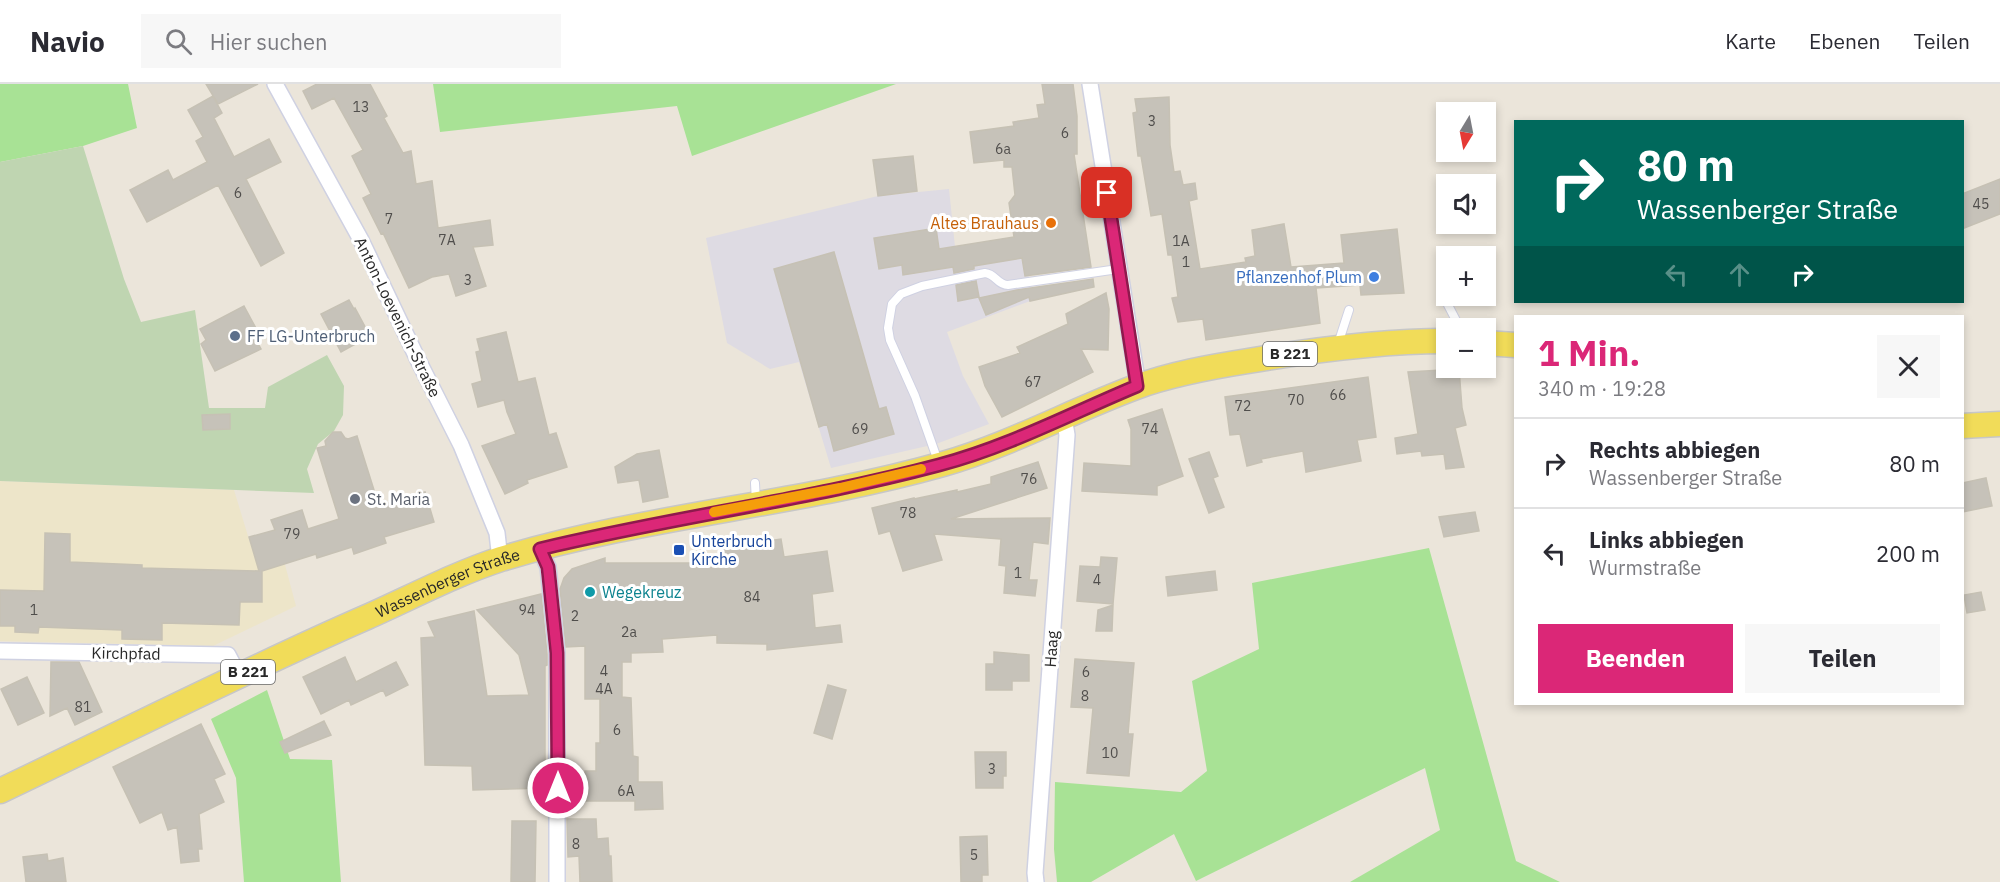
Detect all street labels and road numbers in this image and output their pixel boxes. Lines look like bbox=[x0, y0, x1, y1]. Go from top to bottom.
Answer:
street label: Anton-Loevenich-Straße bbox=[350, 234, 446, 401]
road number: B 221 bbox=[1263, 342, 1317, 366]
street label: Wassenberger Straße bbox=[372, 544, 522, 622]
street label: Haag bbox=[1040, 629, 1062, 668]
street label: Kirchpfad bbox=[91, 642, 161, 664]
road number: B 221 bbox=[221, 660, 275, 684]

